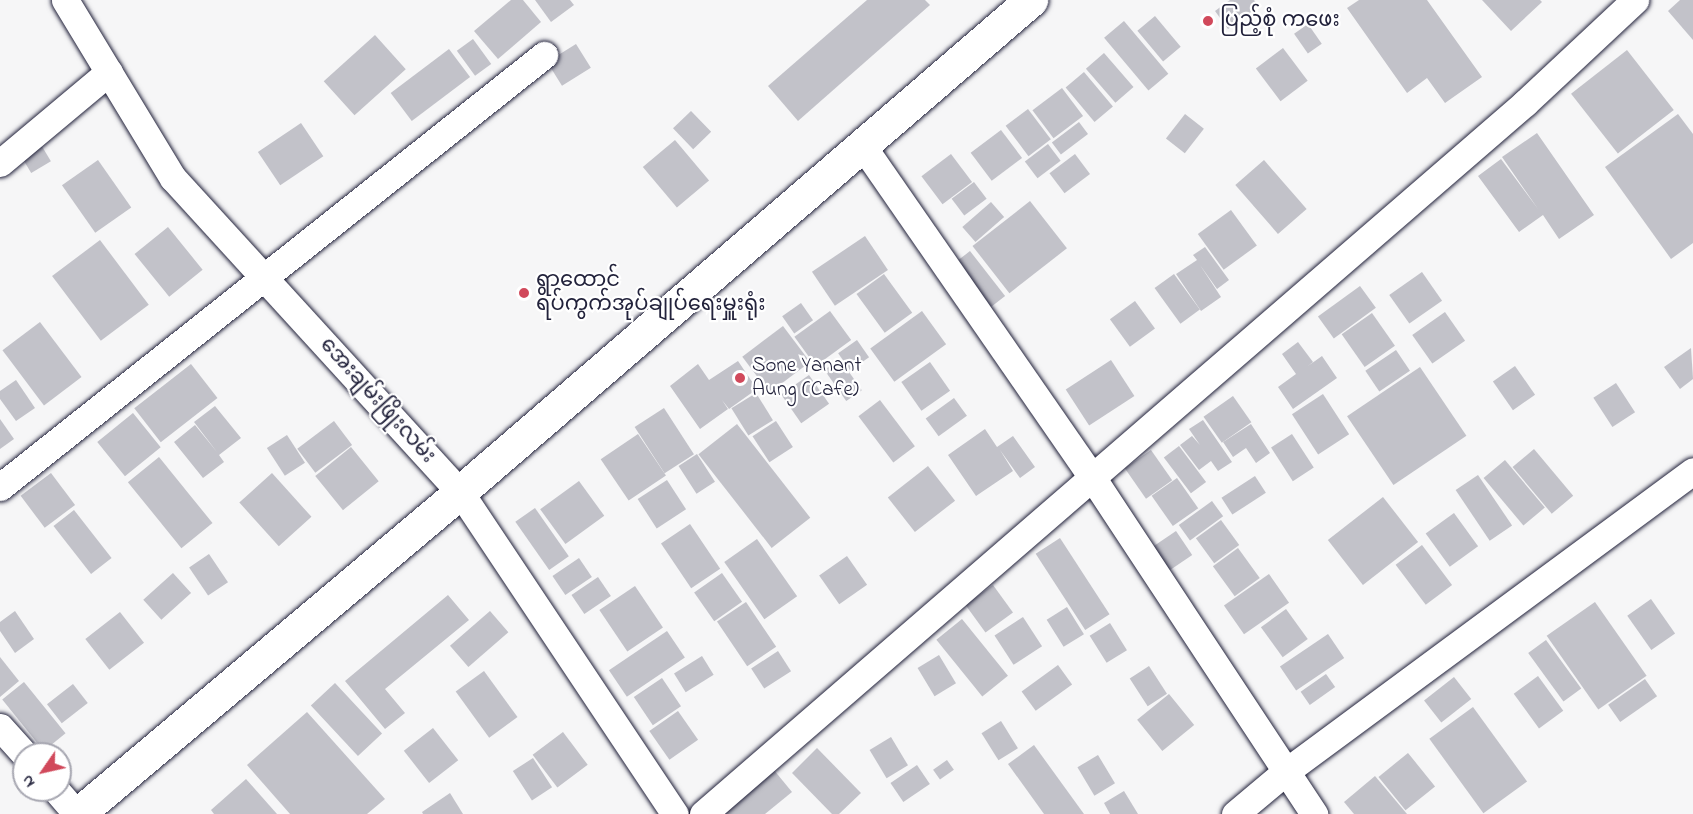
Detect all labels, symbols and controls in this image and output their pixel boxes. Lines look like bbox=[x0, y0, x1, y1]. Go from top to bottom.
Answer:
place label: ပြည့်စုံ ကဖေး bbox=[1220, 8, 1340, 34]
marker: ပြည့်စုံ ကဖေး bbox=[1201, 14, 1215, 28]
place label: ရွာထောင် ရပ်ကွက်အုပ်ချုပ်ရေးမှူးရုံး bbox=[536, 268, 765, 318]
marker: ရွာထောင် ရပ်ကွက်အုပ်ချုပ်ရေးမှူးရုံး bbox=[517, 286, 531, 300]
street label: အေးချမ်းဖြိုးလမ်း bbox=[314, 333, 440, 469]
place label: Sone Yanant Aung (Cafe) bbox=[752, 353, 861, 403]
marker: Sone Yanant Aung (Cafe) bbox=[733, 371, 747, 385]
north arrow bbox=[12, 742, 72, 802]
text: N bbox=[16, 770, 42, 792]

